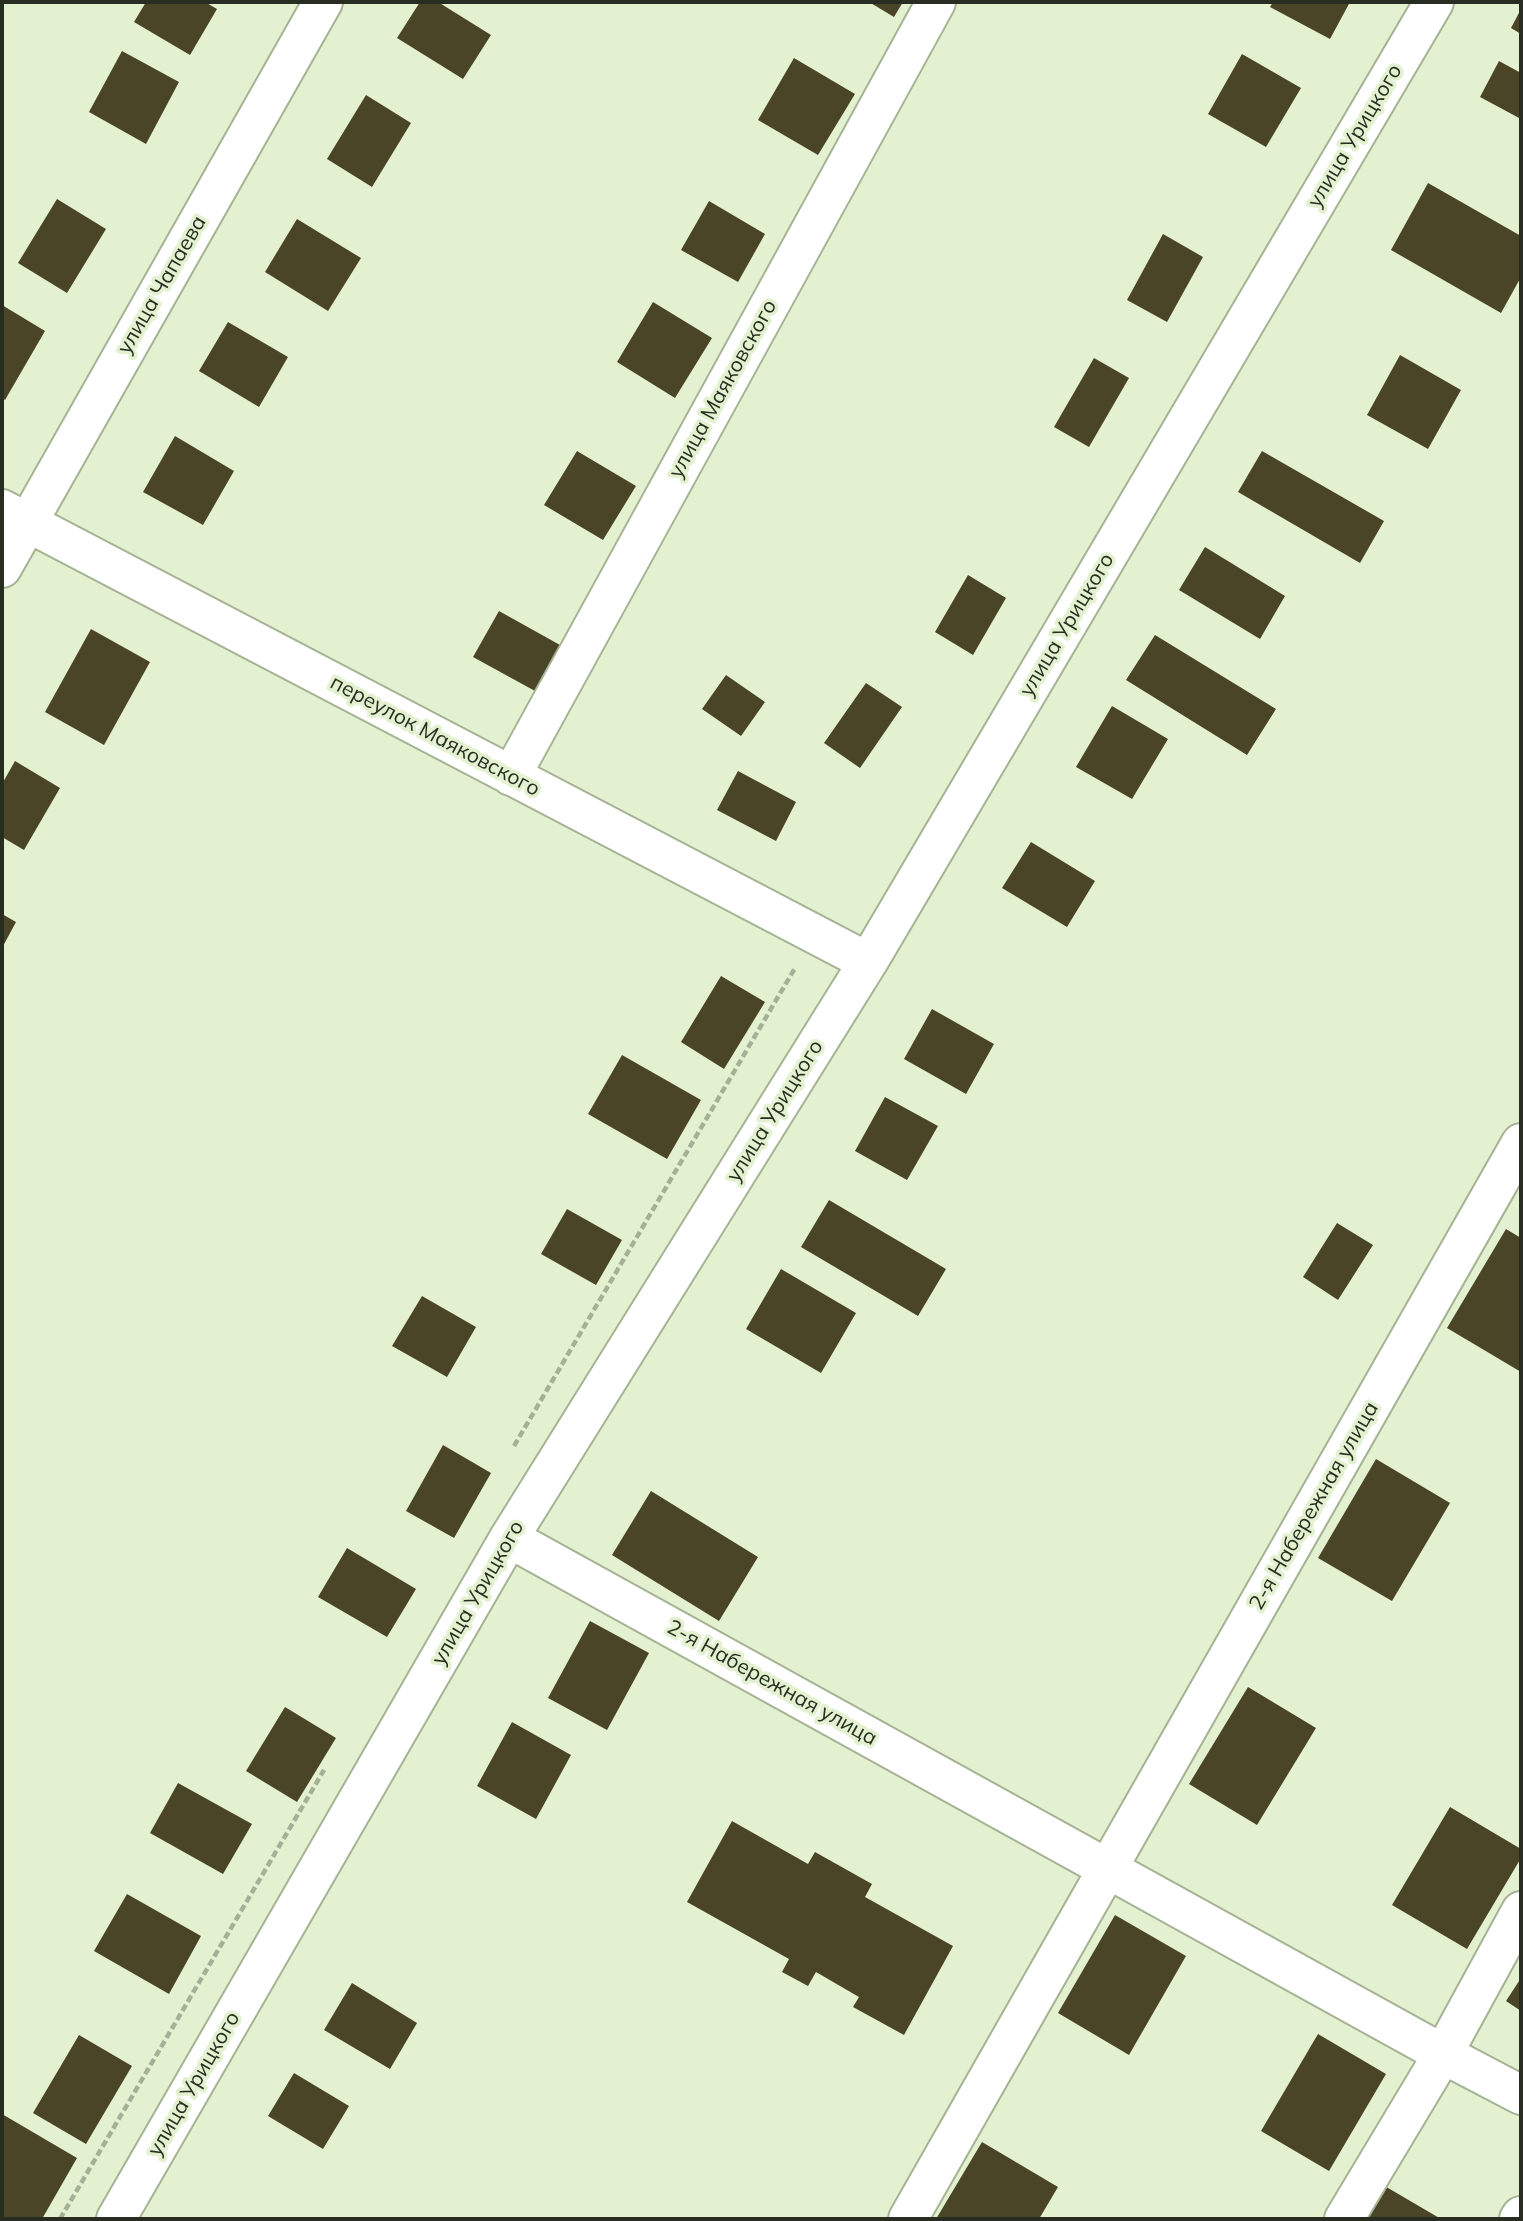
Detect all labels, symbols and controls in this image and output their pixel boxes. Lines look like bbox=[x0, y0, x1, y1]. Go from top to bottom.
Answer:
street label: улица Урицкого bbox=[1302, 60, 1408, 212]
street label: улица Чапаева bbox=[112, 211, 212, 359]
street label: улица Маяковского bbox=[664, 295, 782, 483]
street label: улица Урицкого bbox=[1014, 549, 1120, 701]
street label: переулок Маяковского bbox=[326, 670, 544, 802]
street label: улица Урицкого bbox=[721, 1035, 829, 1187]
street label: 2-я Набережная улица bbox=[1244, 1397, 1384, 1615]
street label: улица Урицкого bbox=[426, 1516, 530, 1670]
street label: 2-я Набережная улица bbox=[663, 1615, 881, 1751]
street label: улица Урицкого bbox=[142, 2007, 246, 2161]

